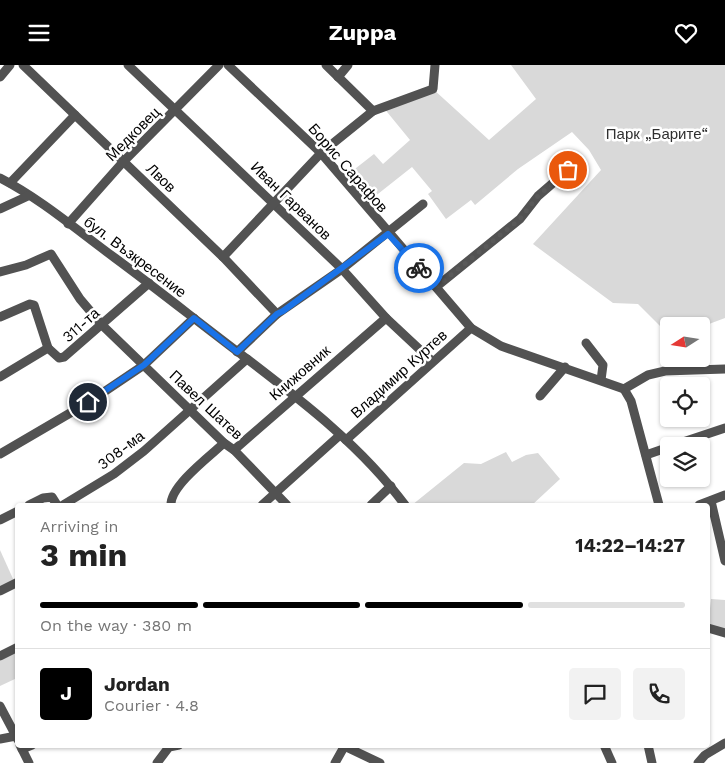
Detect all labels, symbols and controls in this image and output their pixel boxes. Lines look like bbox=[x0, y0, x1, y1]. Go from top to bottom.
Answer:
icon: menu bbox=[25, 19, 53, 47]
icon: heart bbox=[672, 19, 700, 47]
text: Zuppa bbox=[329, 20, 396, 45]
street label: Медковец bbox=[102, 103, 164, 165]
street label: Борис Сарафов bbox=[304, 120, 392, 216]
park label: Парк „Барите“ bbox=[606, 125, 708, 143]
pin bbox=[547, 149, 589, 191]
icon: bag bbox=[554, 156, 582, 184]
street label: Иван Гарванов bbox=[247, 158, 335, 244]
street label: Лвов bbox=[143, 160, 179, 196]
street label: бул. Възкресение bbox=[80, 213, 190, 301]
courier bbox=[394, 243, 444, 293]
icon: bike bbox=[405, 254, 433, 282]
street label: 311-та bbox=[59, 304, 104, 346]
north arrow bbox=[660, 317, 710, 367]
map controls bbox=[660, 317, 710, 487]
street label: Владимир Куртев bbox=[347, 326, 451, 422]
street label: Книжовник bbox=[266, 341, 335, 404]
street label: Павел Шатев bbox=[166, 367, 246, 443]
button: locate bbox=[660, 377, 710, 427]
pin bbox=[67, 381, 109, 423]
icon: home bbox=[74, 388, 102, 416]
street label: 308-ма bbox=[94, 426, 148, 473]
button: layers bbox=[660, 437, 710, 487]
text: Arriving in bbox=[40, 517, 118, 536]
text: 14:22–14:27 bbox=[575, 534, 685, 557]
text: 3 min bbox=[40, 536, 127, 574]
text: On the way · 380 m bbox=[40, 616, 192, 635]
button: chat bbox=[569, 668, 621, 720]
button: phone bbox=[633, 668, 685, 720]
text: Jordan bbox=[104, 673, 170, 696]
text: J bbox=[60, 682, 72, 705]
text: Courier · 4.8 bbox=[104, 696, 199, 715]

